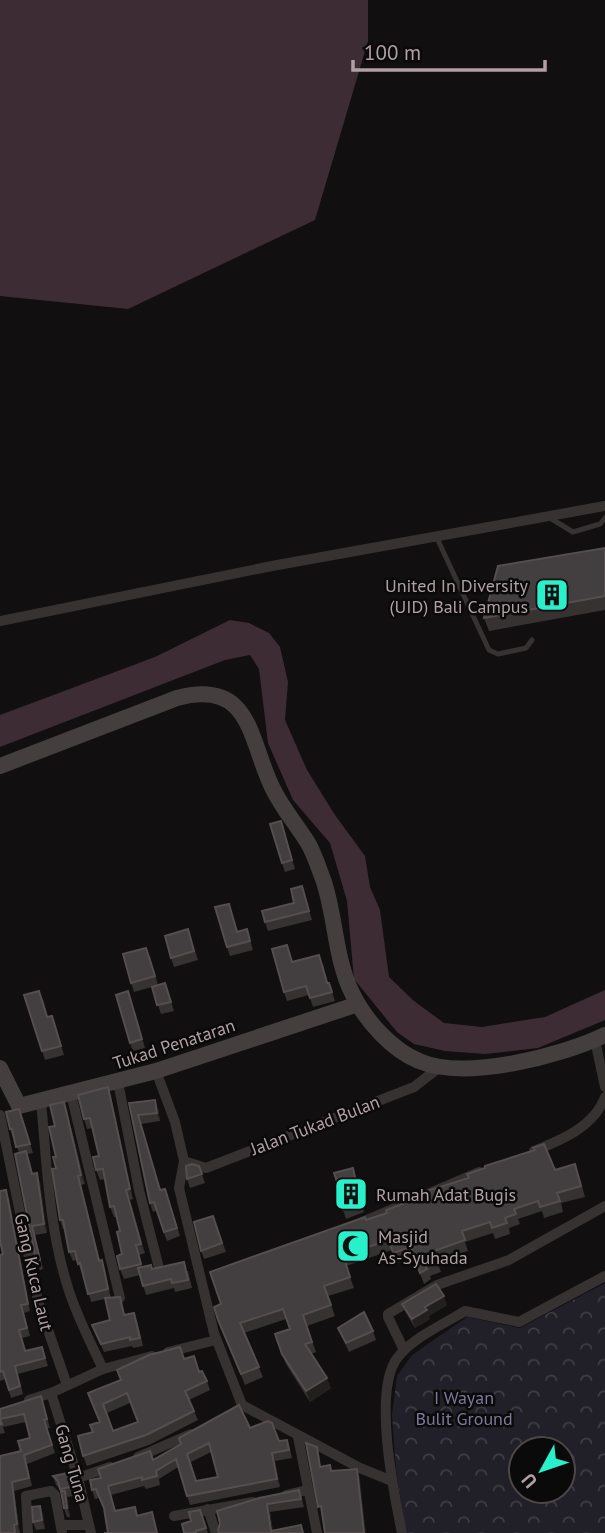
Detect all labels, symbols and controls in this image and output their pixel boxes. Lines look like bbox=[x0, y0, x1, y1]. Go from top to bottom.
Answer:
scale bar bbox=[353, 28, 546, 72]
text: 100 m bbox=[364, 39, 421, 66]
place label: United In Diversity (UID) Bali Campus bbox=[385, 574, 529, 618]
building icon: United In Diversity (UID) Bali Campus bbox=[533, 576, 571, 614]
street label: Tukad Penataran bbox=[110, 1013, 238, 1075]
street label: Jalan Tukad Bulan bbox=[246, 1090, 383, 1161]
building icon: Rumah Adat Bugis bbox=[332, 1175, 370, 1213]
place label: Rumah Adat Bugis bbox=[376, 1183, 516, 1206]
street label: Gang Kuca Laut bbox=[9, 1211, 59, 1333]
place label: Masjid As-Syuhada bbox=[378, 1225, 468, 1269]
mosque icon: Masjid As-Syuhada bbox=[334, 1227, 372, 1265]
park label: I Wayan Bulit Ground bbox=[415, 1386, 513, 1430]
street label: Gang Tuna bbox=[50, 1421, 94, 1505]
north arrow bbox=[507, 1435, 577, 1505]
text: U bbox=[516, 1469, 542, 1493]

